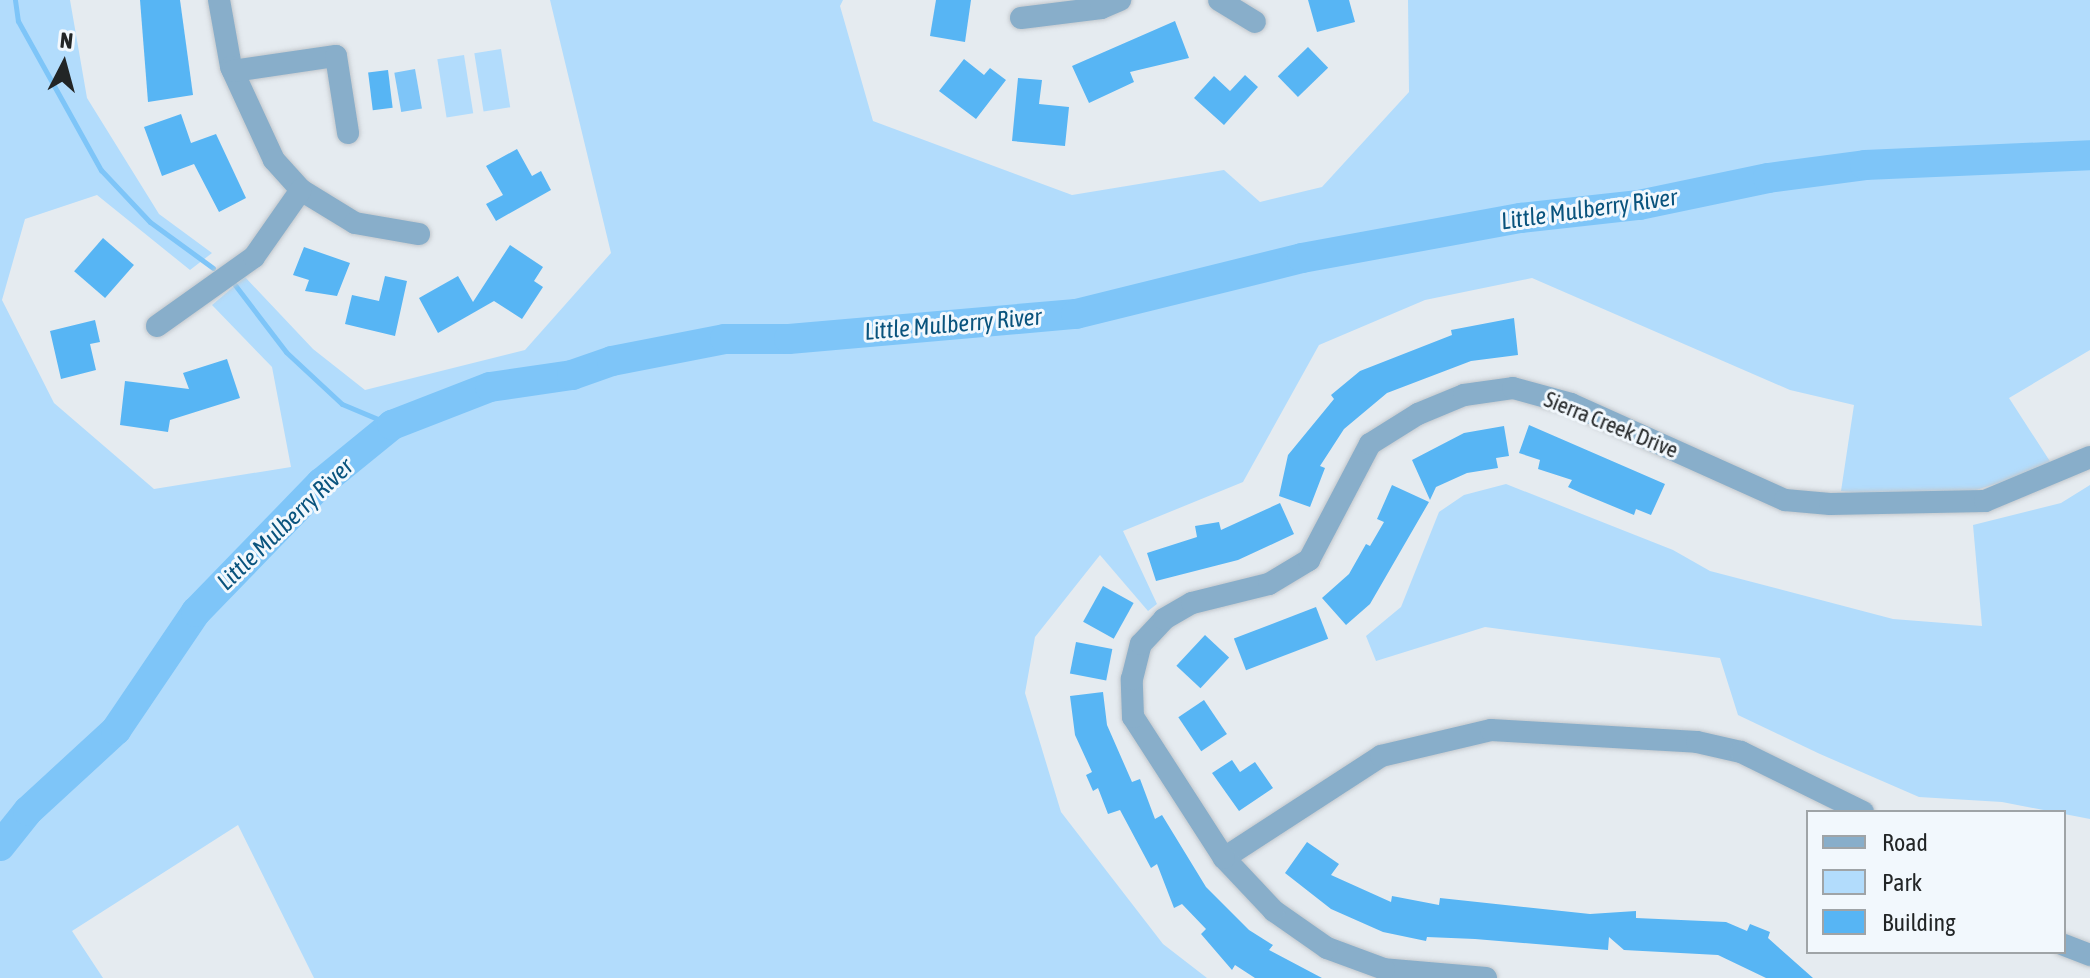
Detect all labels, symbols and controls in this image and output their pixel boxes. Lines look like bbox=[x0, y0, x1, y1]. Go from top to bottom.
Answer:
north arrow bbox=[24, 24, 104, 104]
text: N bbox=[59, 27, 74, 54]
water label: Little Mulberry River bbox=[1499, 182, 1679, 236]
water label: Little Mulberry River bbox=[863, 302, 1043, 346]
street label: Sierra Creek Drive bbox=[1540, 386, 1682, 464]
water label: Little Mulberry River bbox=[211, 452, 359, 596]
legend bbox=[1806, 810, 2066, 954]
text: Road bbox=[1882, 829, 1928, 856]
text: Park bbox=[1882, 869, 1922, 896]
text: Building bbox=[1882, 909, 1955, 936]

